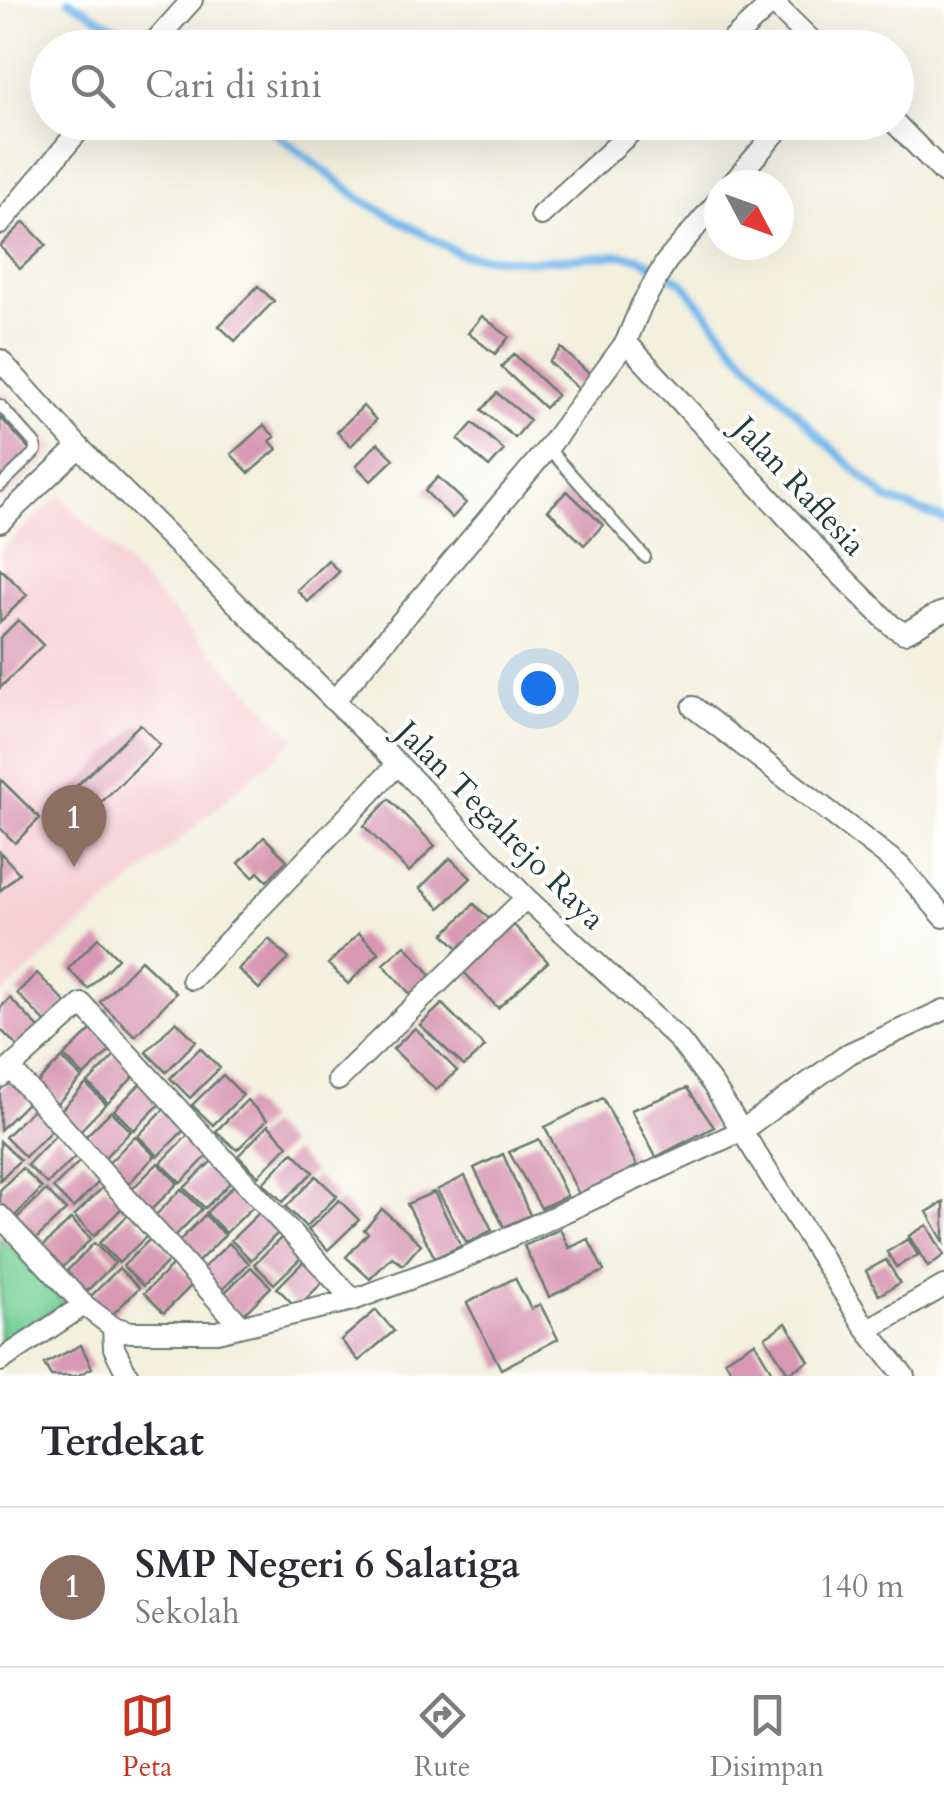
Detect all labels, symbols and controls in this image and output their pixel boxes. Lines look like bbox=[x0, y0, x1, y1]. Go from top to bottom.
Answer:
search box bbox=[30, 30, 914, 140]
icon: search bbox=[65, 58, 120, 113]
text: Cari di sini bbox=[145, 59, 322, 111]
north arrow bbox=[704, 170, 794, 260]
street label: Jalan Raflesia bbox=[721, 404, 875, 566]
your location bbox=[513, 663, 564, 714]
street label: Jalan Tegalrejo Raya bbox=[383, 709, 615, 940]
pin: 1 bbox=[42, 784, 106, 867]
text: Terdekat bbox=[40, 1413, 204, 1470]
text: SMP Negeri 6 Salatiga bbox=[135, 1539, 520, 1591]
text: 1 bbox=[64, 1565, 81, 1609]
text: 140 m bbox=[819, 1565, 904, 1609]
text: Sekolah bbox=[135, 1591, 240, 1635]
tab: Peta bbox=[120, 1688, 175, 1786]
tab: Rute bbox=[414, 1688, 470, 1786]
tab: Disimpan bbox=[710, 1688, 824, 1786]

